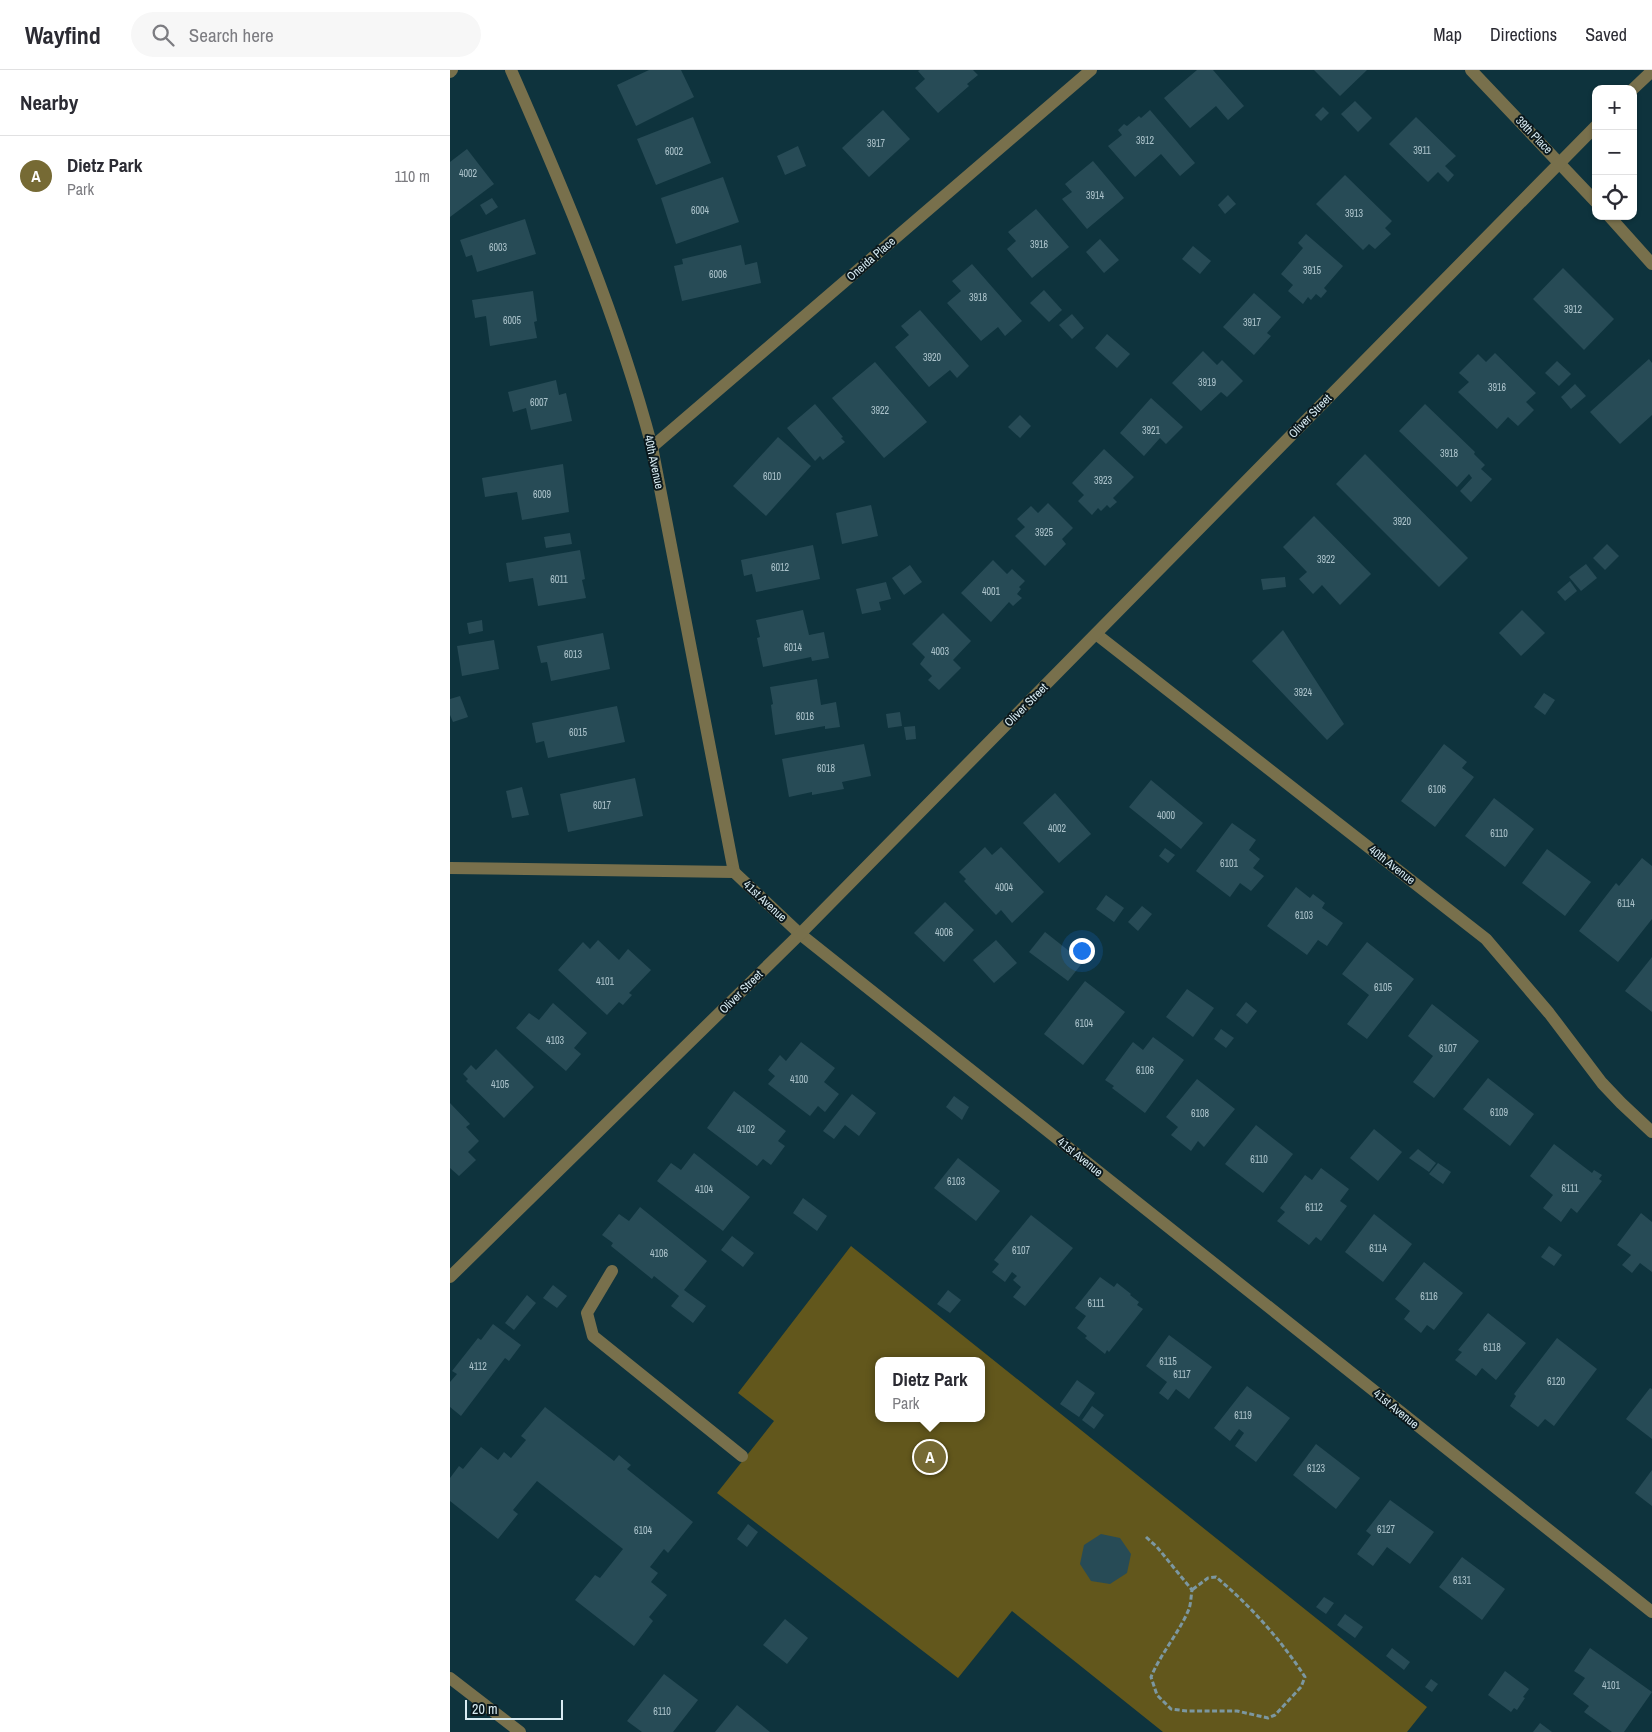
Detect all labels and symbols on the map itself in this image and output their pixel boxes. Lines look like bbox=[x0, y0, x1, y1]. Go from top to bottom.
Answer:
street label: 39th Place bbox=[1512, 113, 1556, 157]
house number: 3912 bbox=[1136, 134, 1155, 147]
house number: 3917 bbox=[867, 137, 886, 150]
house number: 3911 bbox=[1413, 144, 1431, 157]
house number: 6002 bbox=[665, 145, 684, 158]
house number: 4002 bbox=[459, 167, 478, 180]
house number: 3914 bbox=[1086, 189, 1105, 202]
house number: 6004 bbox=[691, 204, 710, 217]
house number: 3913 bbox=[1345, 207, 1364, 220]
street label: Oneida Place bbox=[843, 233, 899, 285]
house number: 3916 bbox=[1030, 238, 1049, 251]
house number: 6003 bbox=[489, 241, 508, 254]
house number: 3915 bbox=[1303, 264, 1322, 277]
house number: 6006 bbox=[709, 268, 728, 281]
house number: 3918 bbox=[969, 291, 988, 304]
house number: 3912 bbox=[1564, 303, 1583, 316]
house number: 6005 bbox=[503, 314, 522, 327]
house number: 3917 bbox=[1243, 316, 1262, 329]
house number: 3920 bbox=[923, 351, 942, 364]
house number: 3919 bbox=[1198, 376, 1217, 389]
house number: 3916 bbox=[1488, 381, 1507, 394]
street label: Oliver Street bbox=[1285, 390, 1335, 441]
house number: 6007 bbox=[530, 396, 549, 409]
house number: 3922 bbox=[871, 404, 890, 417]
house number: 3921 bbox=[1142, 424, 1161, 437]
street label: 40th Avenue bbox=[641, 434, 667, 490]
house number: 3918 bbox=[1440, 447, 1459, 460]
house number: 6010 bbox=[763, 470, 782, 483]
house number: 3923 bbox=[1094, 474, 1113, 487]
house number: 6009 bbox=[533, 488, 552, 501]
house number: 3920 bbox=[1393, 515, 1412, 528]
house number: 3925 bbox=[1035, 526, 1054, 539]
house number: 3922 bbox=[1317, 553, 1336, 566]
house number: 6012 bbox=[771, 561, 790, 574]
house number: 6011 bbox=[550, 573, 568, 586]
house number: 4001 bbox=[982, 585, 1001, 598]
house number: 6014 bbox=[784, 641, 803, 654]
house number: 4003 bbox=[931, 645, 950, 658]
house number: 6013 bbox=[564, 648, 583, 661]
street label: Oliver Street bbox=[1001, 680, 1051, 730]
house number: 3924 bbox=[1294, 686, 1313, 699]
house number: 6016 bbox=[796, 710, 815, 723]
house number: 6015 bbox=[569, 726, 588, 739]
house number: 6018 bbox=[817, 762, 836, 775]
house number: 6106 bbox=[1428, 783, 1447, 796]
house number: 6017 bbox=[593, 799, 612, 812]
house number: 4000 bbox=[1157, 809, 1176, 822]
house number: 4002 bbox=[1048, 822, 1067, 835]
house number: 6110 bbox=[1490, 827, 1508, 840]
street label: 40th Avenue bbox=[1366, 842, 1418, 888]
house number: 6101 bbox=[1220, 857, 1239, 870]
street label: 41st Avenue bbox=[740, 877, 790, 925]
house number: 4004 bbox=[995, 881, 1014, 894]
house number: 6114 bbox=[1617, 897, 1635, 910]
house number: 6103 bbox=[1295, 909, 1314, 922]
house number: 4006 bbox=[935, 926, 954, 939]
your location bbox=[1069, 938, 1095, 964]
street label: Oliver Street bbox=[716, 967, 766, 1017]
house number: 4101 bbox=[596, 975, 615, 988]
house number: 6105 bbox=[1374, 981, 1393, 994]
house number: 6104 bbox=[1075, 1017, 1094, 1030]
house number: 4103 bbox=[546, 1034, 565, 1047]
house number: 6107 bbox=[1439, 1042, 1458, 1055]
house number: 6106 bbox=[1136, 1064, 1155, 1077]
house number: 4100 bbox=[790, 1073, 809, 1086]
house number: 4105 bbox=[491, 1078, 510, 1091]
house number: 6109 bbox=[1490, 1106, 1509, 1119]
house number: 6108 bbox=[1191, 1107, 1210, 1120]
house number: 4102 bbox=[737, 1123, 756, 1136]
street label: 41st Avenue bbox=[1054, 1134, 1106, 1180]
house number: 6110 bbox=[1250, 1153, 1268, 1166]
house number: 6103 bbox=[947, 1175, 966, 1188]
house number: 6111 bbox=[1561, 1182, 1579, 1195]
house number: 4104 bbox=[695, 1183, 714, 1196]
house number: 6112 bbox=[1305, 1201, 1323, 1214]
house number: 6114 bbox=[1369, 1242, 1387, 1255]
house number: 6107 bbox=[1012, 1244, 1031, 1257]
house number: 4106 bbox=[650, 1247, 669, 1260]
house number: 6116 bbox=[1420, 1290, 1438, 1303]
house number: 6111 bbox=[1087, 1297, 1105, 1310]
house number: 6118 bbox=[1483, 1341, 1501, 1354]
house number: 6115 bbox=[1159, 1355, 1177, 1368]
house number: 4112 bbox=[469, 1360, 487, 1373]
house number: 6117 bbox=[1173, 1368, 1191, 1381]
house number: 6120 bbox=[1547, 1375, 1566, 1388]
street label: 41st Avenue bbox=[1370, 1386, 1422, 1432]
house number: 6119 bbox=[1234, 1409, 1252, 1422]
pin: A bbox=[914, 1438, 946, 1476]
house number: 6123 bbox=[1307, 1462, 1326, 1475]
house number: 6127 bbox=[1377, 1523, 1396, 1536]
house number: 6104 bbox=[634, 1524, 653, 1537]
house number: 6131 bbox=[1453, 1574, 1472, 1587]
house number: 4101 bbox=[1602, 1679, 1621, 1692]
scale bar bbox=[465, 1697, 562, 1720]
house number: 6110 bbox=[653, 1705, 671, 1718]

